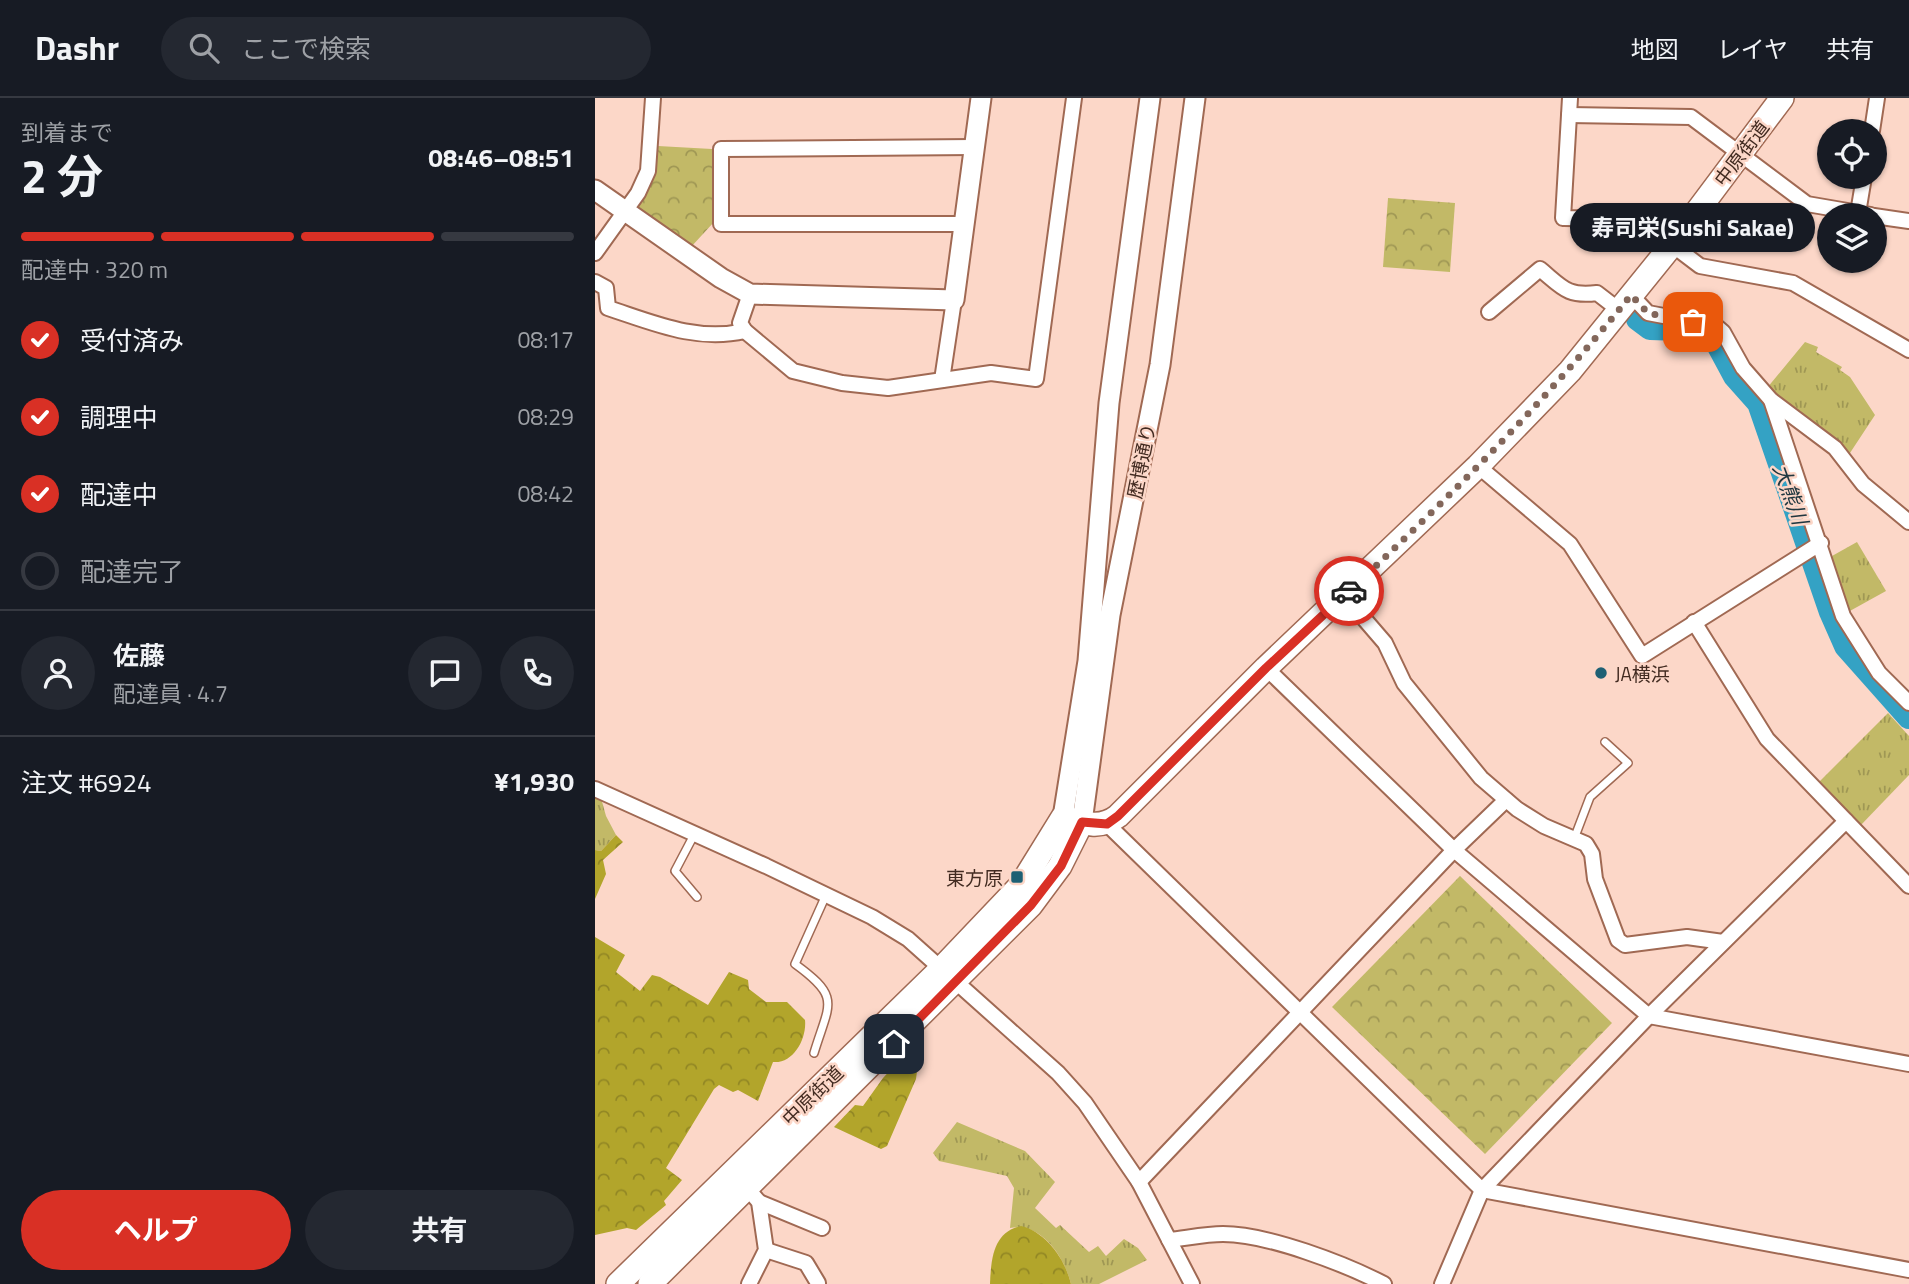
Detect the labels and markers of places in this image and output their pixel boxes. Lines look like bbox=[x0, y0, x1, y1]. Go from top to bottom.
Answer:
callout: 寿司栄(Sushi Sakae) bbox=[1571, 203, 1815, 252]
pin bbox=[1663, 292, 1723, 352]
place label: JA横浜 bbox=[1615, 659, 1670, 688]
marker: JA横浜 bbox=[1593, 665, 1609, 681]
place label: 東方原 bbox=[946, 863, 1003, 892]
marker: 東方原 bbox=[1009, 869, 1025, 885]
pin bbox=[864, 1014, 924, 1074]

